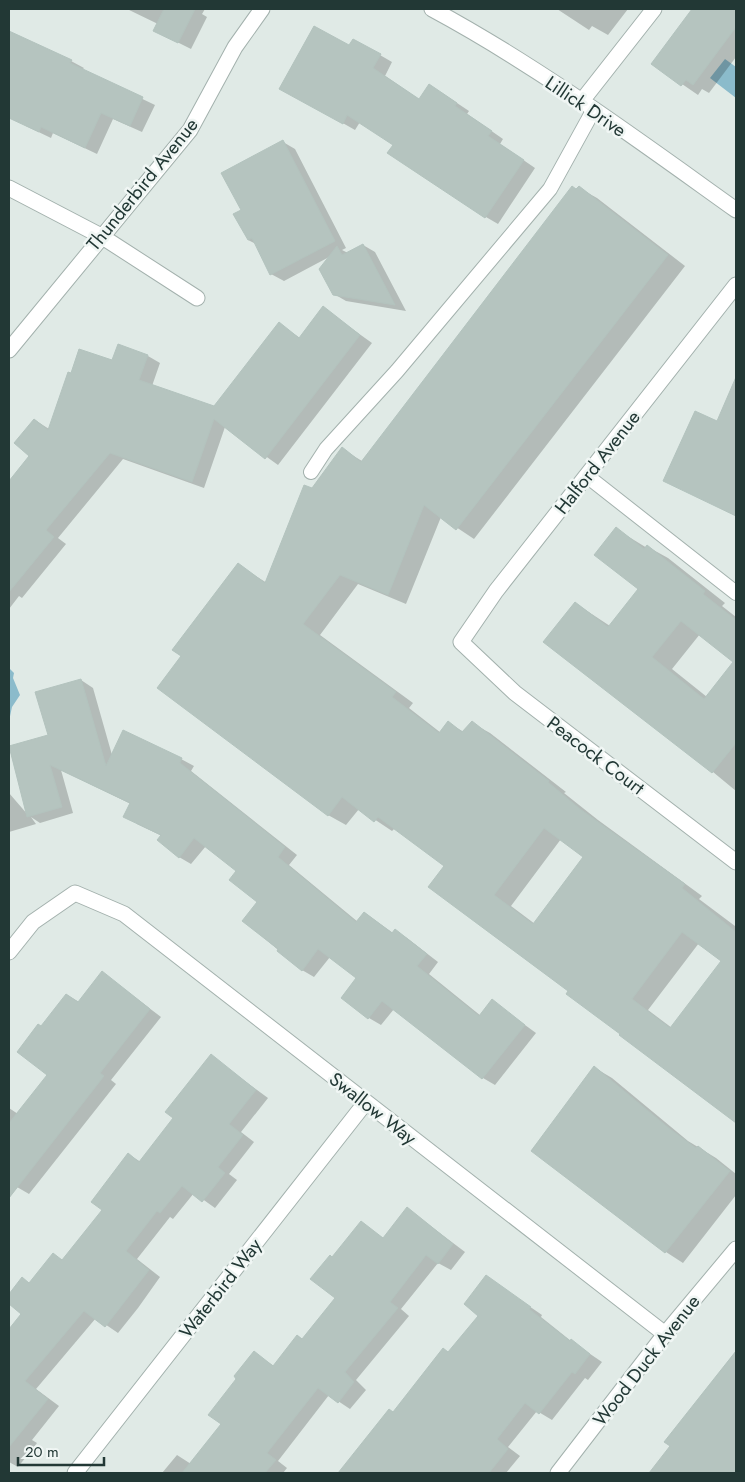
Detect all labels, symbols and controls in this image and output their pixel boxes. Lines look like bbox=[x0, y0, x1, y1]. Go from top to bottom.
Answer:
street label: Lillick Drive bbox=[540, 69, 632, 144]
street label: Thunderbird Avenue bbox=[80, 112, 205, 257]
street label: Halford Avenue bbox=[548, 405, 647, 520]
street label: Peacock Court bbox=[541, 710, 650, 801]
street label: Swallow Way bbox=[323, 1066, 423, 1152]
street label: Waterbird Way bbox=[173, 1232, 268, 1344]
street label: Wood Duck Avenue bbox=[587, 1289, 706, 1432]
scale bar bbox=[18, 1434, 104, 1466]
text: 20 m bbox=[25, 1441, 59, 1463]

